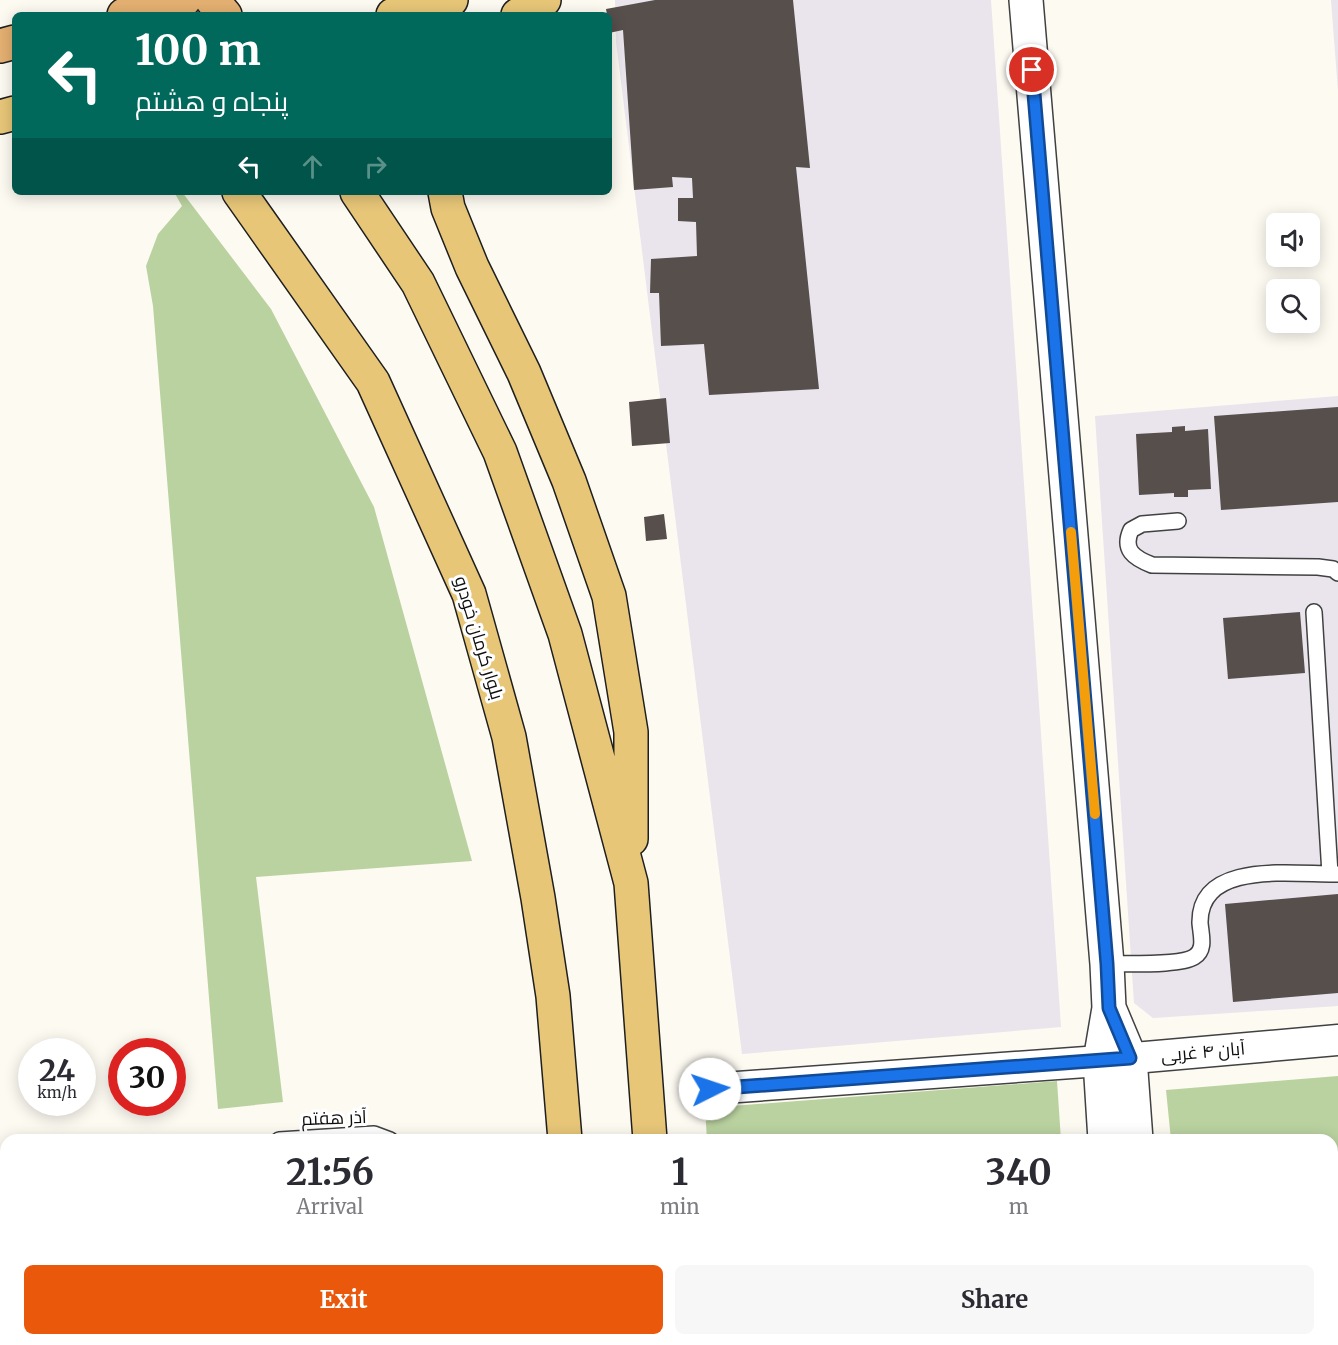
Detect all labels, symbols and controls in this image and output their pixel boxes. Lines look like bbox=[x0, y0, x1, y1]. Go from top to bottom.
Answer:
text: 100 m bbox=[135, 24, 261, 76]
icon: left bbox=[36, 36, 114, 114]
pin bbox=[1006, 44, 1057, 95]
icon: arrive bbox=[1015, 53, 1048, 86]
text: پنجاه و هشتم bbox=[135, 84, 288, 118]
icon: left bbox=[233, 150, 266, 183]
icon: ahead bbox=[296, 150, 329, 183]
icon: right bbox=[359, 150, 392, 183]
map controls bbox=[1266, 213, 1320, 333]
button: sound bbox=[1266, 213, 1320, 267]
button: search bbox=[1266, 279, 1320, 333]
street label: بلوار کرمان خودرو bbox=[450, 573, 509, 702]
street label: آبان ۴ غربی bbox=[1160, 1036, 1246, 1067]
speed limit sign: 30 bbox=[108, 1038, 186, 1116]
text: 24 bbox=[39, 1051, 75, 1089]
position arrow bbox=[678, 1057, 742, 1121]
text: km/h bbox=[37, 1083, 77, 1102]
street label: آذر هفتم bbox=[301, 1105, 367, 1131]
text: 21:56 bbox=[286, 1150, 374, 1195]
text: 1 bbox=[671, 1150, 688, 1195]
text: 340 bbox=[986, 1150, 1052, 1195]
text: Arrival bbox=[297, 1194, 363, 1219]
text: min bbox=[660, 1194, 700, 1219]
text: m bbox=[1009, 1194, 1029, 1219]
button: Exit bbox=[24, 1265, 663, 1334]
button: Share bbox=[675, 1265, 1314, 1334]

